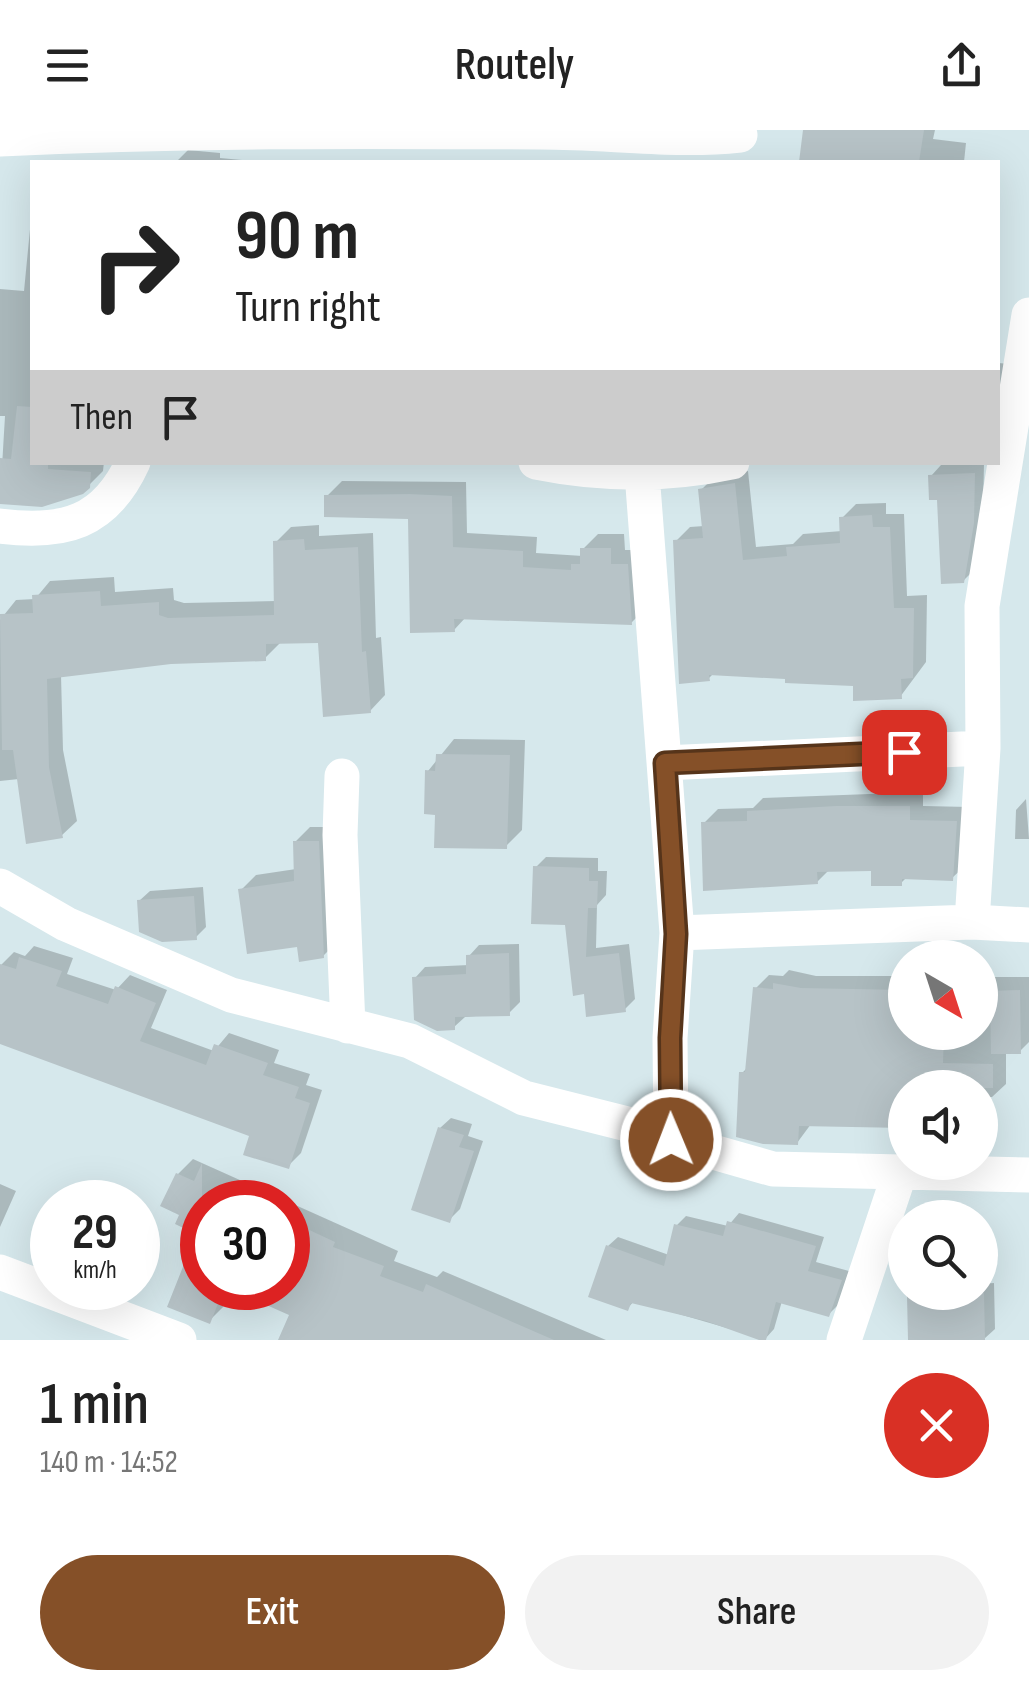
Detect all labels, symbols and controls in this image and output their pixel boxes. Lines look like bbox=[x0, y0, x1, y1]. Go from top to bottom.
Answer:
icon: menu bbox=[40, 38, 95, 93]
text: Routely bbox=[455, 38, 574, 93]
icon: share bbox=[934, 38, 989, 93]
text: 90 m bbox=[235, 195, 359, 279]
icon: right bbox=[70, 200, 200, 330]
text: Turn right bbox=[235, 280, 381, 335]
icon: arrive bbox=[153, 390, 208, 445]
text: Then bbox=[70, 395, 133, 440]
pin bbox=[862, 710, 947, 795]
icon: arrive bbox=[877, 725, 932, 780]
north arrow bbox=[888, 940, 998, 1050]
map controls bbox=[888, 940, 998, 1310]
button: sound bbox=[888, 1070, 998, 1180]
position arrow bbox=[619, 1088, 723, 1192]
speed limit sign: 30 bbox=[180, 1180, 310, 1310]
button: search bbox=[888, 1200, 998, 1310]
text: 29 bbox=[72, 1203, 118, 1263]
text: km/h bbox=[73, 1255, 117, 1286]
text: 1 min bbox=[40, 1369, 149, 1441]
button: close bbox=[884, 1373, 989, 1478]
text: 140 m · 14:52 bbox=[40, 1443, 178, 1482]
button: Exit bbox=[40, 1555, 505, 1670]
button: Share bbox=[525, 1555, 989, 1670]

